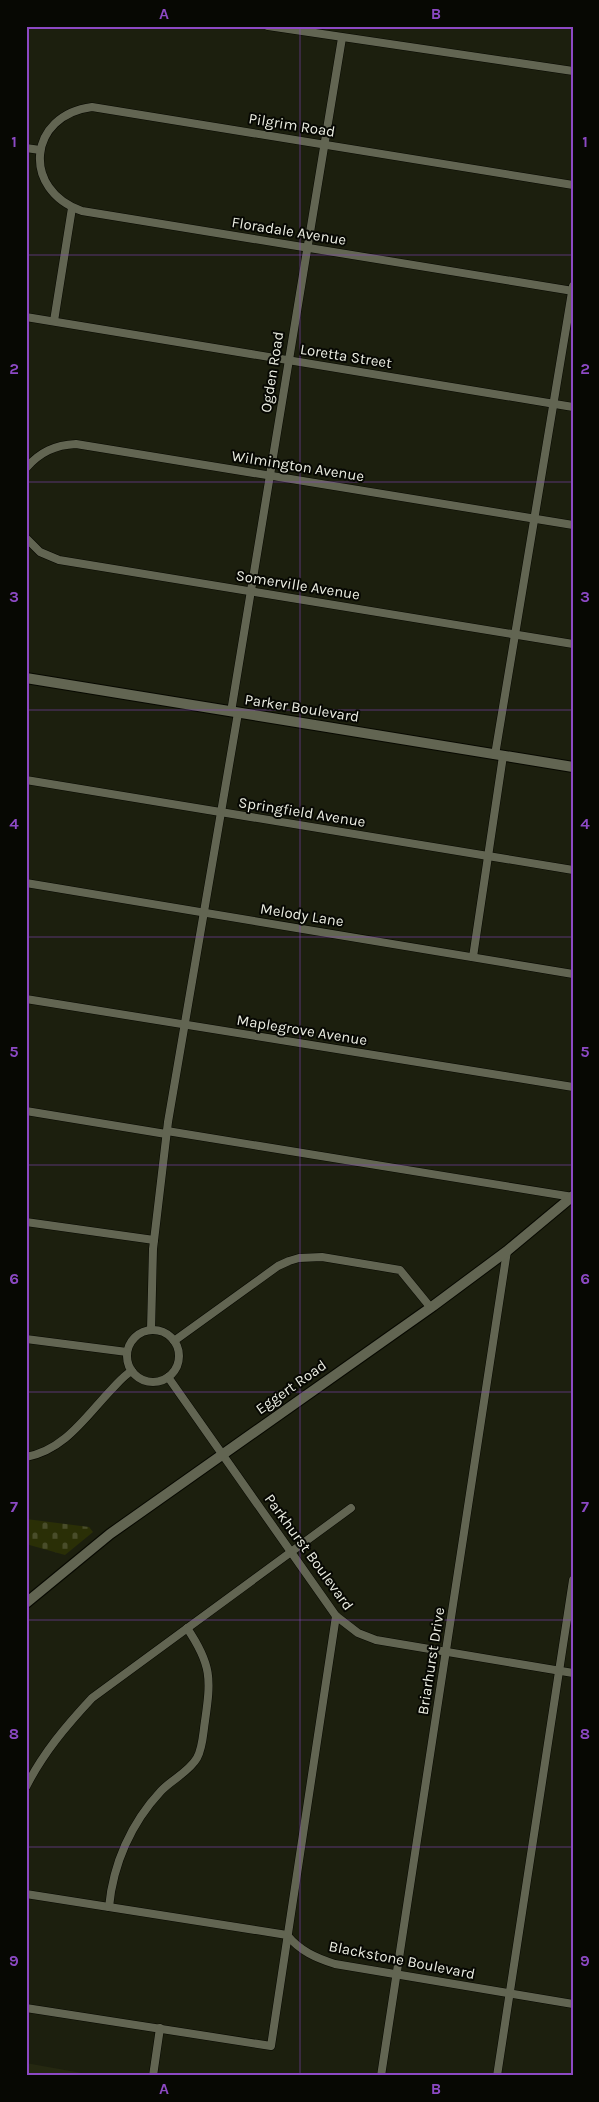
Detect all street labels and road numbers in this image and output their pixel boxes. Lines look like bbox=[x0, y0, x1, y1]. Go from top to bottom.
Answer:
street label: Pilgrim Road bbox=[247, 109, 337, 141]
street label: Floradale Avenue bbox=[230, 213, 348, 249]
street label: Ogden Road bbox=[257, 330, 287, 414]
street label: Loretta Street bbox=[299, 340, 393, 372]
street label: Wilmington Avenue bbox=[230, 447, 366, 485]
street label: Somerville Avenue bbox=[235, 566, 361, 604]
street label: Parker Boulevard bbox=[243, 690, 361, 726]
street label: Springfield Avenue bbox=[237, 793, 367, 831]
street label: Melody Lane bbox=[259, 900, 345, 930]
street label: Maplegrove Avenue bbox=[235, 1011, 369, 1049]
street label: Eggert Road bbox=[252, 1356, 330, 1418]
street label: Parkhurst Boulevard bbox=[261, 1490, 357, 1614]
street label: Briarhurst Drive bbox=[414, 1606, 448, 1716]
street label: Blackstone Boulevard bbox=[327, 1937, 477, 1983]

